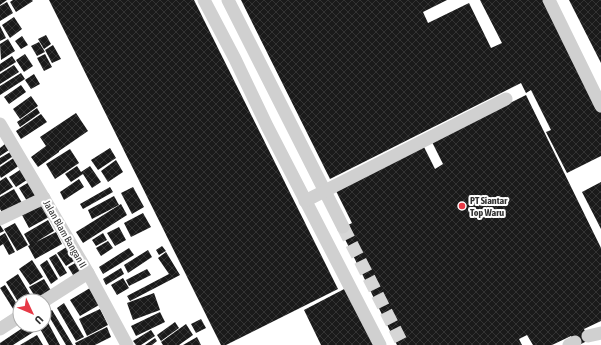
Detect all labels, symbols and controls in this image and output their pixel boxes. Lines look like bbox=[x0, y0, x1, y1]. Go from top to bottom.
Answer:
place label: PT Siantar Top Waru bbox=[470, 195, 508, 218]
street label: Jalan Blam Bangan II bbox=[41, 198, 89, 270]
marker: PT Siantar Top Waru bbox=[457, 201, 467, 211]
north arrow bbox=[12, 293, 52, 333]
text: U bbox=[33, 313, 46, 326]

